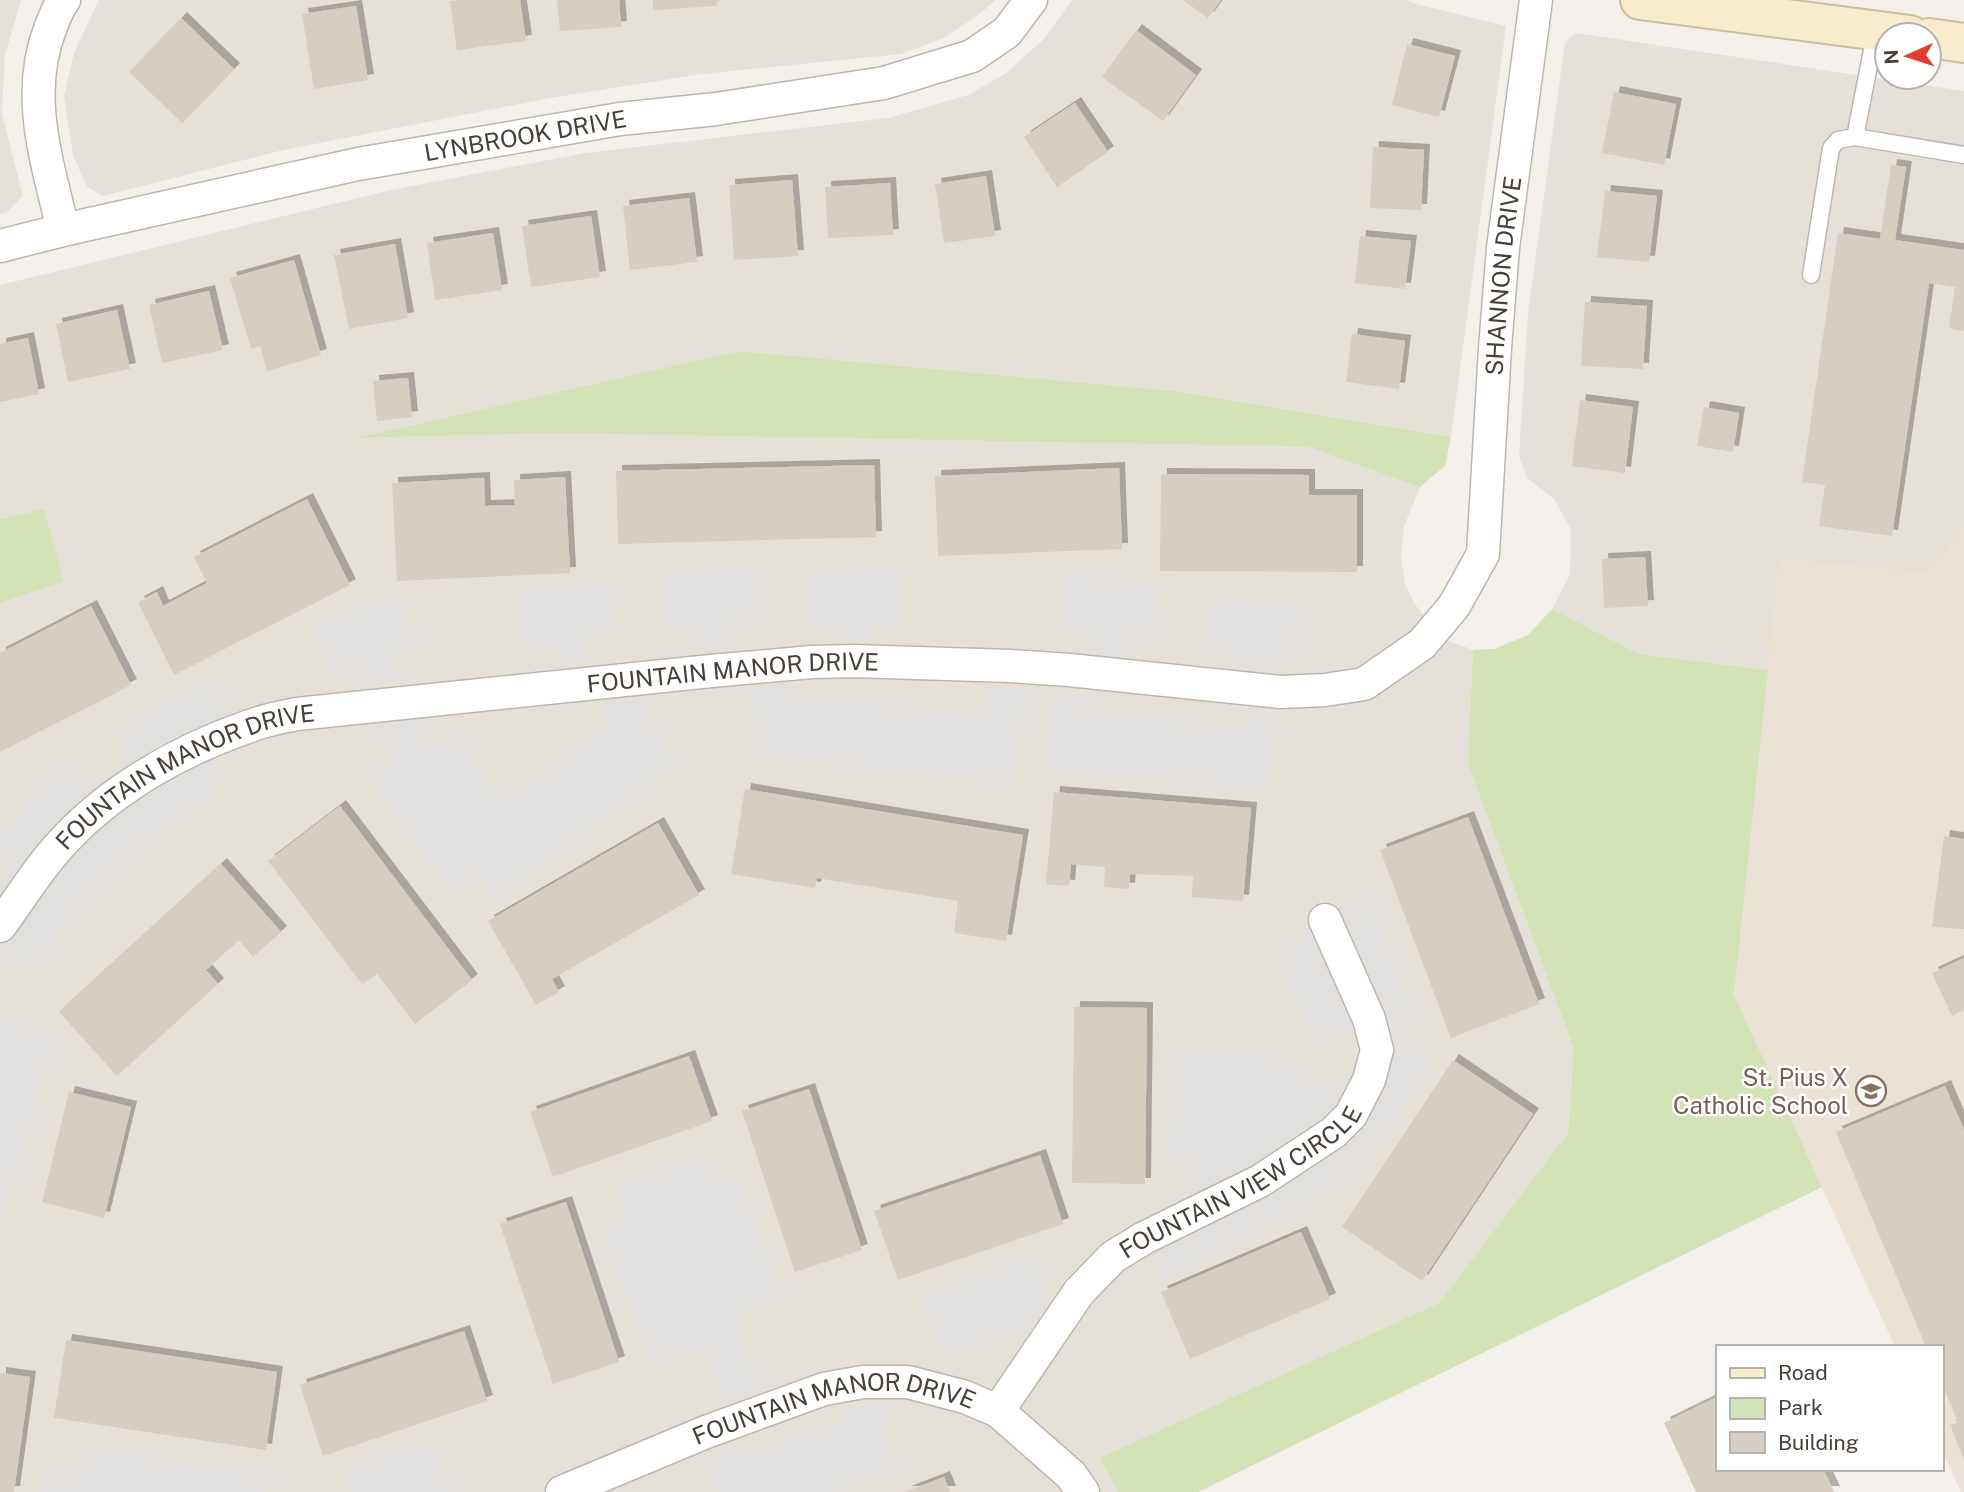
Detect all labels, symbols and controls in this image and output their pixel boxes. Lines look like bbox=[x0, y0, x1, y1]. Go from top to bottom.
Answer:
north arrow bbox=[1873, 21, 1943, 91]
text: N bbox=[1880, 49, 1902, 65]
street label: LYNBROOK DRIVE bbox=[422, 104, 629, 166]
street label: SHANNON DRIVE bbox=[1479, 175, 1526, 376]
street label: FOUNTAIN MANOR DRIVE bbox=[585, 647, 880, 698]
street label: FOUNTAIN MANOR DRIVE bbox=[49, 698, 316, 855]
place label: St. Pius X Catholic School bbox=[1673, 1063, 1848, 1119]
school or university icon: St. Pius X Catholic School bbox=[1854, 1074, 1888, 1108]
street label: FOUNTAIN VIEW CIRCLE bbox=[1114, 1101, 1367, 1264]
legend bbox=[1716, 1345, 1943, 1471]
text: Road bbox=[1778, 1360, 1828, 1385]
street label: FOUNTAIN MANOR DRIVE bbox=[688, 1368, 980, 1450]
text: Park bbox=[1778, 1395, 1823, 1420]
text: Building bbox=[1778, 1430, 1859, 1455]

